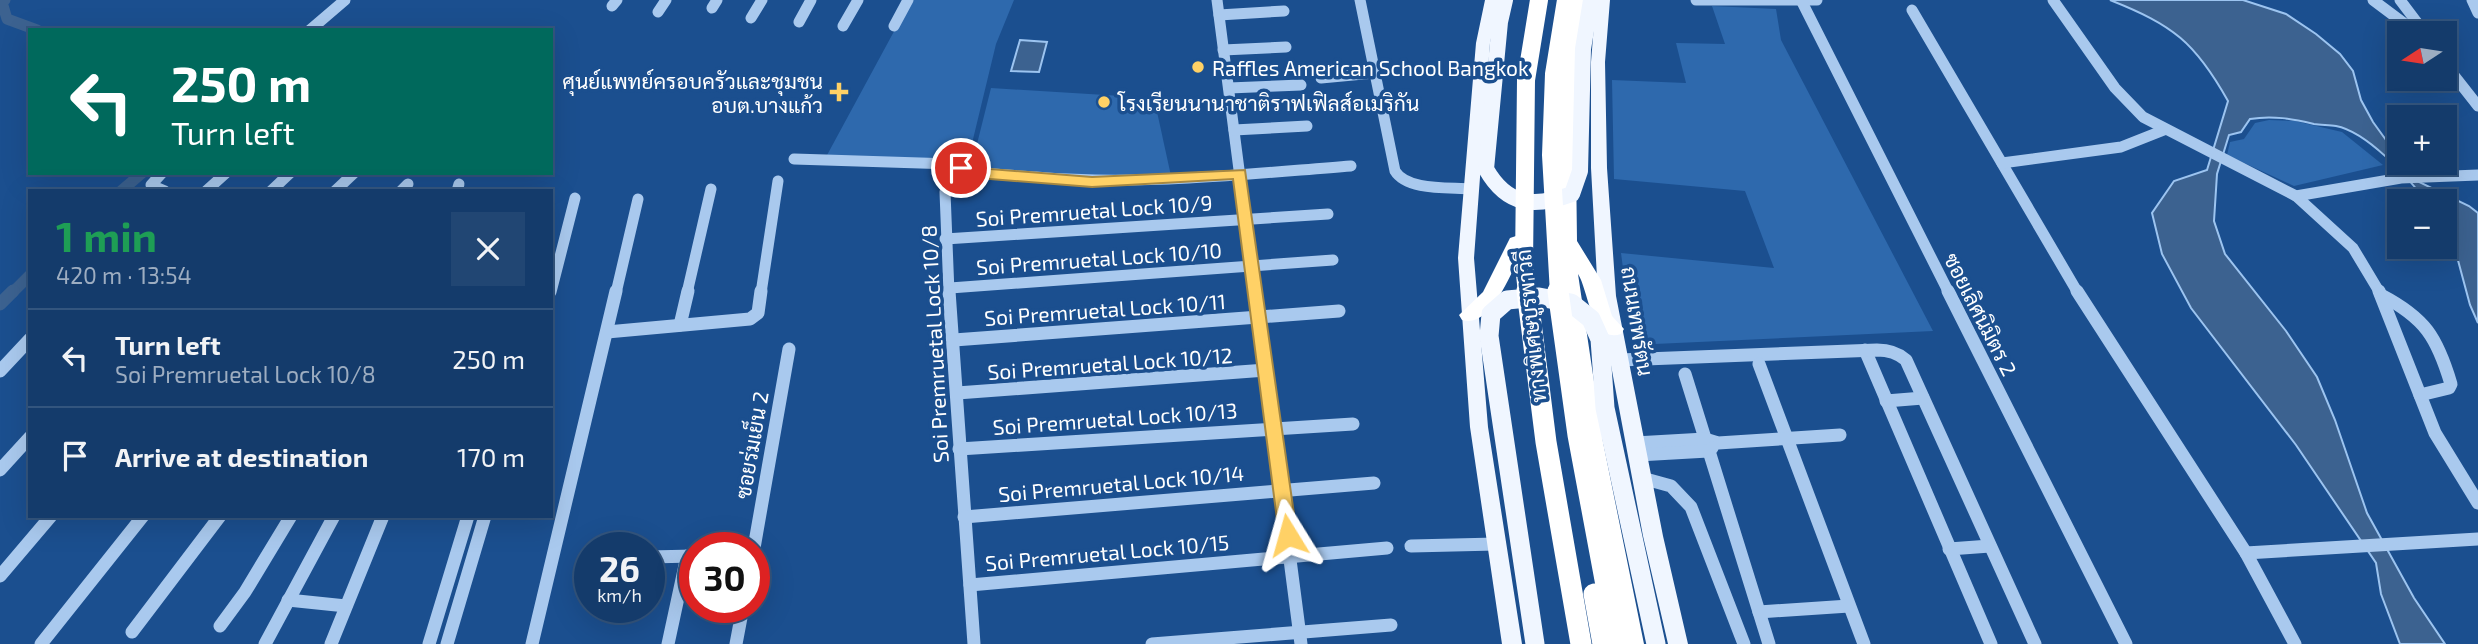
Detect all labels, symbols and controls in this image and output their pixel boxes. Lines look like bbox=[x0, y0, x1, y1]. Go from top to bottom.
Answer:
north arrow bbox=[2387, 21, 2457, 91]
map controls bbox=[2387, 21, 2457, 259]
text: 250 m bbox=[171, 53, 311, 112]
place label: Raffles American School Bangkok bbox=[1212, 55, 1529, 80]
icon: left bbox=[56, 56, 147, 147]
marker: Raffles American School Bangkok bbox=[1190, 59, 1206, 75]
place label: ศุนย์แพทย์ครอบครัวและชุมชน อบต.บางแก้ว bbox=[562, 68, 823, 117]
marker: ศุนย์แพทย์ครอบครัวและชุมชน อบต.บางแก้ว bbox=[829, 82, 849, 102]
place label: โรงเรียนนานาชาติราฟเฟิลส์อเมริกัน bbox=[1117, 90, 1419, 115]
marker: โรงเรียนนานาชาติราฟเฟิลส์อเมริกัน bbox=[1096, 94, 1112, 110]
button: + bbox=[2387, 105, 2457, 175]
text: Turn left bbox=[171, 113, 295, 151]
pin bbox=[931, 138, 991, 198]
icon: arrive bbox=[942, 149, 980, 187]
street label: Soi Premruetal Lock 10/9 bbox=[975, 189, 1213, 231]
button: − bbox=[2387, 189, 2457, 259]
text: 1 min bbox=[56, 210, 157, 260]
button: close bbox=[451, 212, 525, 286]
street label: Soi Premruetal Lock 10/8 bbox=[915, 224, 953, 464]
street label: Soi Premruetal Lock 10/10 bbox=[975, 237, 1223, 279]
street label: ทางพิเศษบูรพาวิถี bbox=[1510, 248, 1554, 404]
street label: ซอยเลิศนิมิตร 2 bbox=[1939, 249, 2023, 379]
text: 420 m · 13:54 bbox=[56, 261, 192, 289]
street label: ถนนเทพรัตน bbox=[1617, 264, 1659, 378]
street label: Soi Premruetal Lock 10/11 bbox=[983, 288, 1227, 330]
text: Turn left bbox=[115, 329, 221, 360]
icon: left bbox=[56, 339, 94, 377]
street label: Soi Premruetal Lock 10/12 bbox=[987, 342, 1233, 384]
text: 250 m bbox=[452, 343, 525, 374]
text: Soi Premruetal Lock 10/8 bbox=[115, 360, 376, 388]
street label: ซอยร่มเย็น 2 bbox=[728, 389, 773, 501]
street label: Soi Premruetal Lock 10/13 bbox=[992, 397, 1238, 439]
icon: arrive bbox=[56, 437, 94, 475]
text: Arrive at destination bbox=[115, 441, 368, 472]
text: 170 m bbox=[457, 441, 525, 472]
street label: Soi Premruetal Lock 10/14 bbox=[997, 460, 1245, 506]
position arrow bbox=[1251, 498, 1325, 572]
street label: Soi Premruetal Lock 10/15 bbox=[984, 529, 1230, 575]
speed limit sign: 30 bbox=[679, 532, 770, 623]
text: 26 bbox=[599, 547, 640, 589]
text: km/h bbox=[597, 584, 642, 606]

